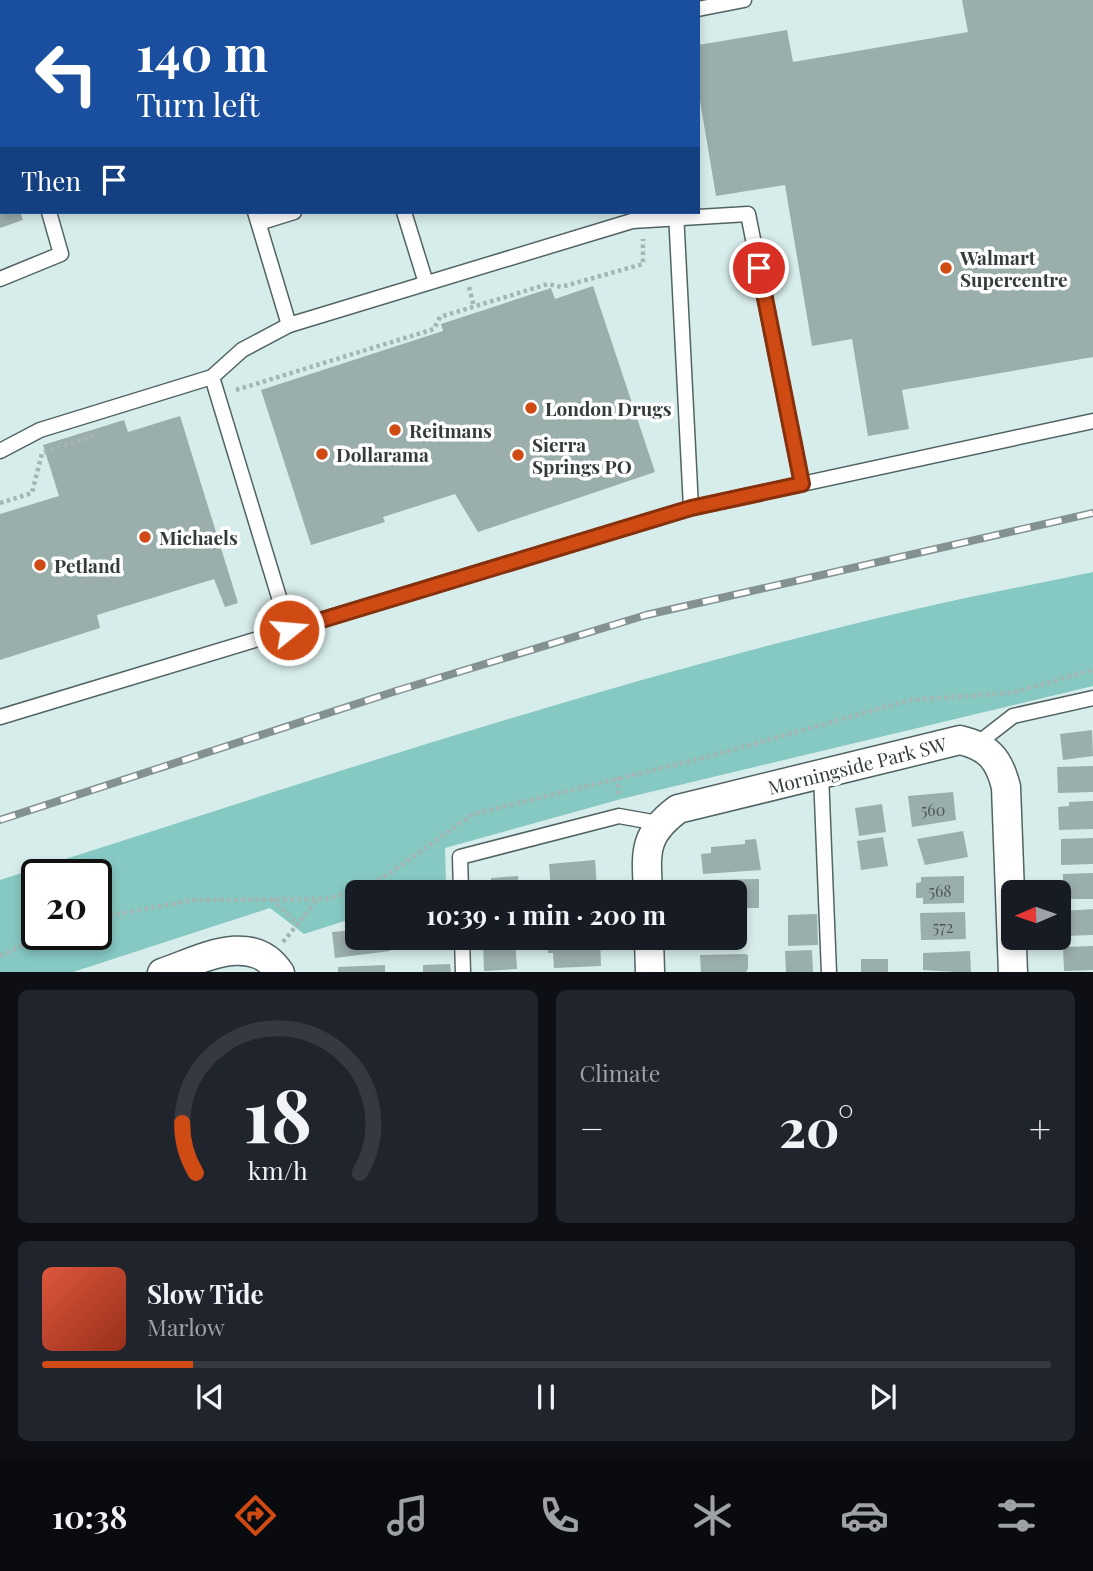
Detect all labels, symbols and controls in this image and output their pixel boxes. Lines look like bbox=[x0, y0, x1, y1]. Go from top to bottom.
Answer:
text: 140 m bbox=[136, 19, 268, 84]
icon: left bbox=[21, 28, 112, 119]
text: Turn left bbox=[136, 82, 260, 125]
icon: arrive bbox=[95, 161, 133, 199]
text: Then bbox=[21, 163, 81, 198]
pin bbox=[729, 238, 789, 298]
place label: Walmart Supercentre bbox=[959, 244, 1068, 292]
icon: arrive bbox=[740, 249, 778, 287]
marker: Walmart Supercentre bbox=[938, 260, 954, 276]
place label: London Drugs bbox=[545, 395, 672, 421]
marker: London Drugs bbox=[523, 400, 539, 416]
place label: Reitmans bbox=[409, 417, 492, 443]
marker: Reitmans bbox=[387, 422, 403, 438]
place label: Sierra Springs PO bbox=[532, 431, 632, 479]
place label: Dollarama bbox=[336, 441, 429, 467]
marker: Dollarama bbox=[314, 446, 330, 462]
marker: Sierra Springs PO bbox=[510, 447, 526, 463]
place label: Michaels bbox=[159, 524, 238, 550]
marker: Michaels bbox=[137, 529, 153, 545]
place label: Petland bbox=[54, 552, 122, 578]
marker: Petland bbox=[32, 557, 48, 573]
position arrow bbox=[252, 593, 326, 667]
street label: Morningside Park SW bbox=[765, 730, 950, 800]
house number: 560 bbox=[921, 799, 945, 820]
speed limit sign: 20 bbox=[21, 859, 112, 950]
house number: 568 bbox=[928, 880, 952, 901]
north arrow bbox=[1001, 880, 1071, 950]
map controls bbox=[1001, 880, 1071, 950]
text: 10:39 · 1 min · 200 m bbox=[426, 897, 666, 932]
house number: 572 bbox=[933, 916, 953, 937]
text: Climate bbox=[580, 1057, 660, 1088]
text: 18 bbox=[243, 1064, 312, 1161]
text: 20° bbox=[779, 1092, 854, 1161]
text: − bbox=[580, 1102, 604, 1153]
text: + bbox=[1029, 1102, 1051, 1153]
text: km/h bbox=[248, 1152, 308, 1185]
text: Slow Tide bbox=[147, 1276, 264, 1311]
text: Marlow bbox=[147, 1311, 225, 1342]
icon: previous bbox=[191, 1378, 229, 1416]
icon: pause bbox=[527, 1378, 565, 1416]
icon: next bbox=[864, 1378, 902, 1416]
icon: directions bbox=[231, 1491, 280, 1540]
icon: music bbox=[383, 1491, 432, 1540]
icon: phone bbox=[535, 1491, 584, 1540]
icon: climate bbox=[688, 1491, 737, 1540]
icon: car bbox=[840, 1491, 889, 1540]
icon: filters bbox=[992, 1491, 1041, 1540]
text: 10:38 bbox=[52, 1494, 127, 1537]

